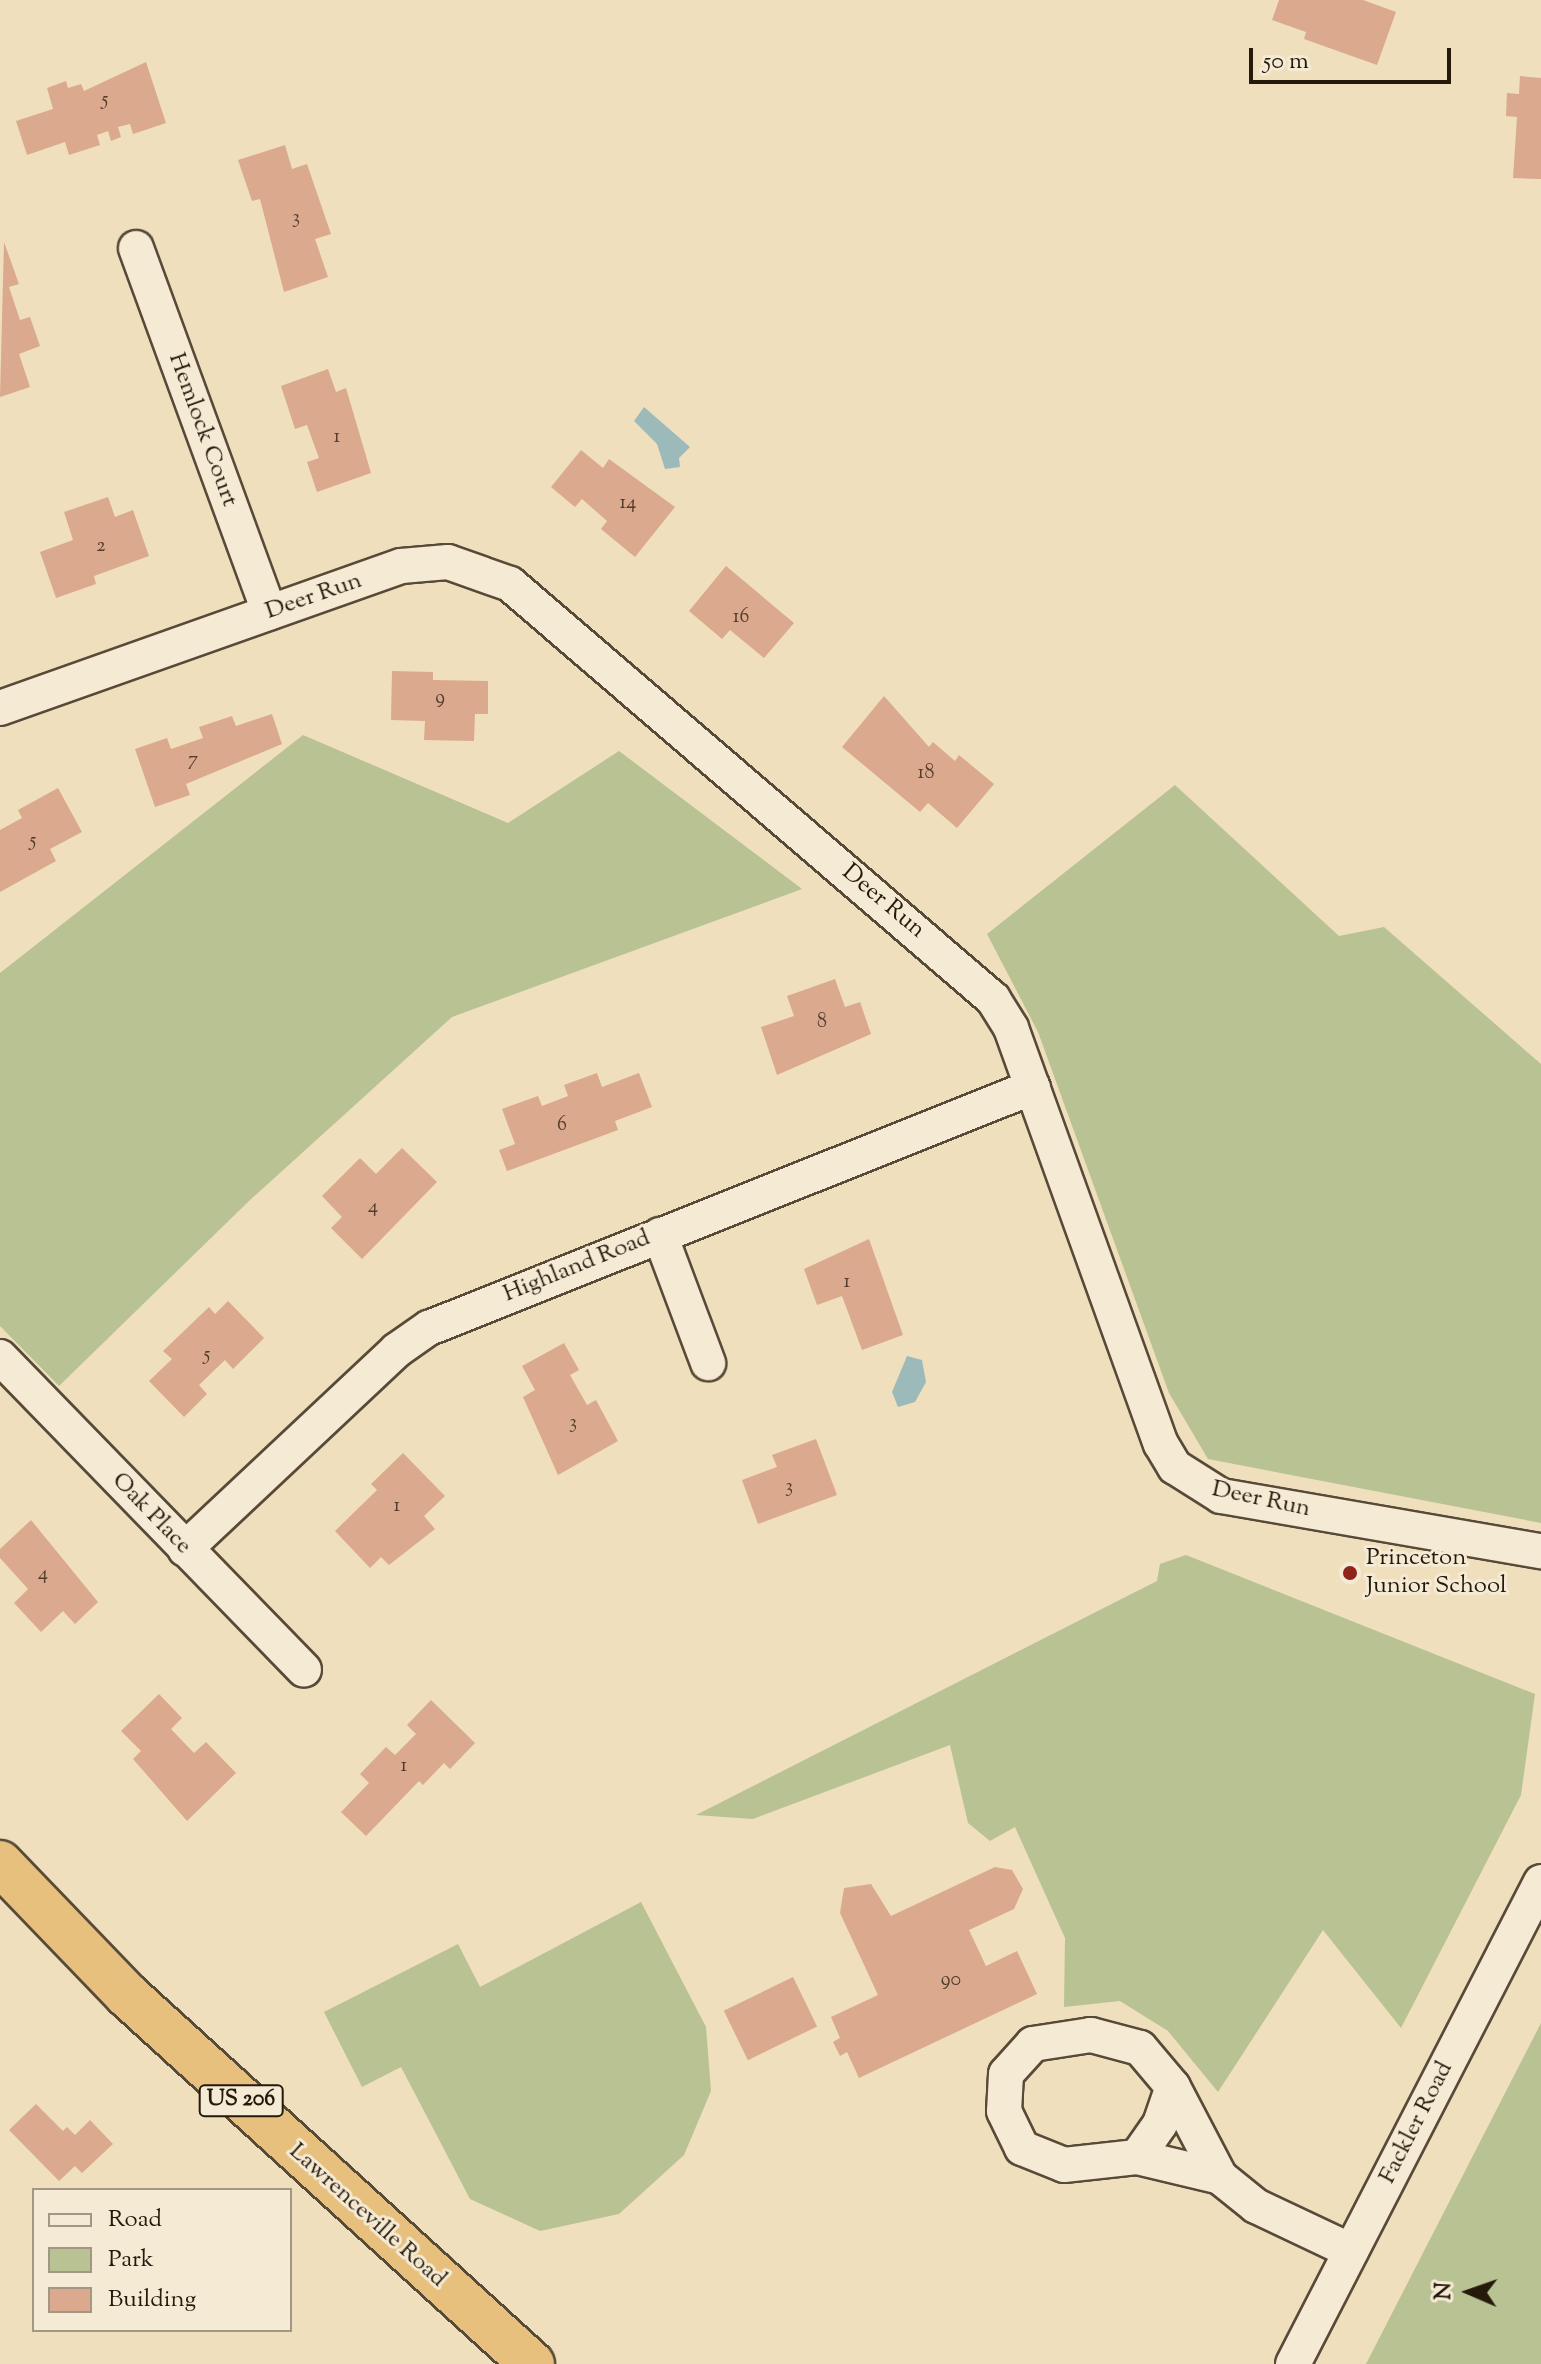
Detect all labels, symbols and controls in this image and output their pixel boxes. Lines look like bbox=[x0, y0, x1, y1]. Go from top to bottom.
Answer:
scale bar bbox=[1253, 32, 1455, 82]
text: 50 m bbox=[1263, 45, 1309, 79]
house number: 5 bbox=[102, 88, 108, 112]
house number: 3 bbox=[292, 206, 300, 230]
street label: Hemlock Court bbox=[161, 349, 243, 511]
house number: 1 bbox=[334, 425, 340, 449]
house number: 14 bbox=[620, 491, 636, 515]
house number: 2 bbox=[96, 534, 106, 558]
street label: Deer Run bbox=[262, 567, 366, 627]
house number: 16 bbox=[733, 605, 749, 629]
house number: 9 bbox=[435, 686, 445, 710]
house number: 7 bbox=[188, 748, 198, 772]
house number: 18 bbox=[918, 761, 934, 785]
house number: 5 bbox=[30, 829, 36, 853]
street label: Deer Run bbox=[835, 859, 931, 945]
house number: 8 bbox=[817, 1010, 827, 1034]
house number: 6 bbox=[557, 1113, 567, 1137]
house number: 4 bbox=[368, 1195, 378, 1219]
street label: Highland Road bbox=[499, 1224, 655, 1310]
house number: 1 bbox=[844, 1270, 850, 1294]
house number: 5 bbox=[204, 1343, 210, 1367]
house number: 3 bbox=[569, 1411, 577, 1435]
street label: Oak Place bbox=[105, 1467, 197, 1561]
house number: 3 bbox=[785, 1475, 793, 1499]
street label: Deer Run bbox=[1209, 1476, 1313, 1524]
house number: 1 bbox=[394, 1494, 400, 1518]
place label: Princeton Junior School bbox=[1366, 1545, 1507, 1601]
house number: 4 bbox=[38, 1562, 48, 1586]
marker: Princeton Junior School bbox=[1341, 1564, 1359, 1582]
house number: 1 bbox=[401, 1754, 407, 1778]
house number: 90 bbox=[941, 1968, 961, 1992]
street label: Fackler Road bbox=[1374, 2057, 1460, 2189]
road number: US 206 bbox=[197, 2083, 285, 2119]
street label: Lawrenceville Road bbox=[282, 2138, 452, 2294]
legend bbox=[32, 2188, 292, 2332]
text: Road bbox=[108, 2203, 162, 2237]
text: Park bbox=[108, 2243, 154, 2277]
north arrow bbox=[1429, 2252, 1509, 2332]
text: N bbox=[1429, 2282, 1461, 2300]
text: Building bbox=[108, 2283, 196, 2317]

